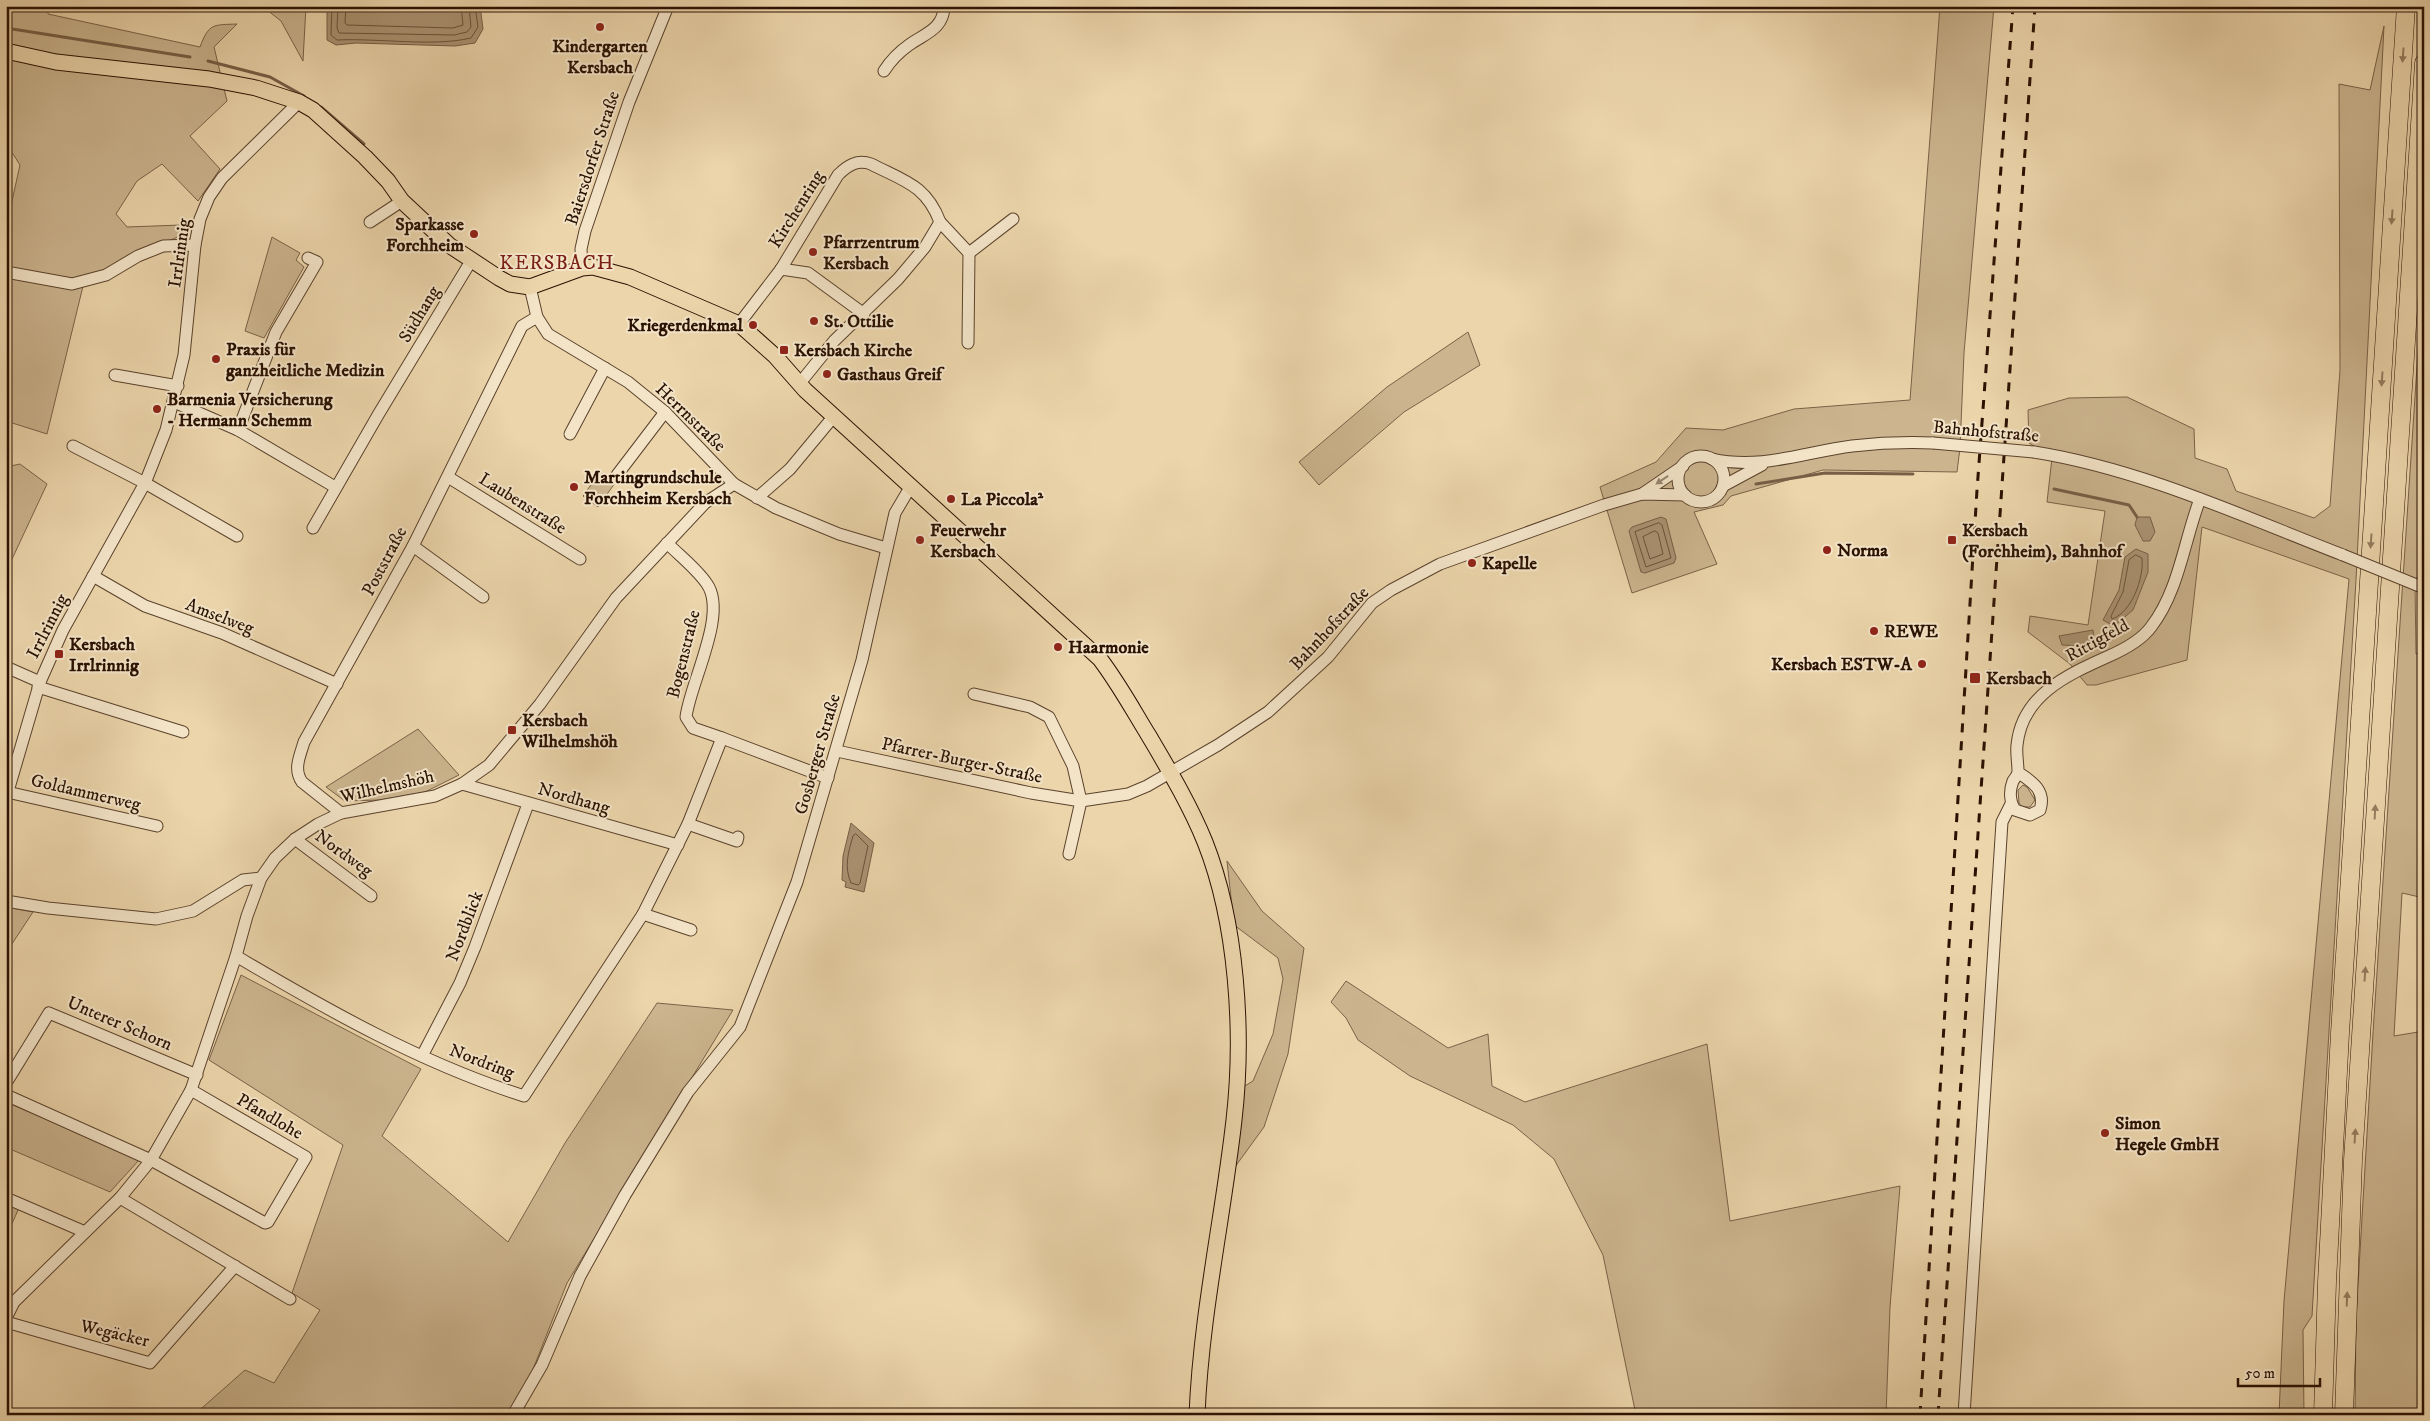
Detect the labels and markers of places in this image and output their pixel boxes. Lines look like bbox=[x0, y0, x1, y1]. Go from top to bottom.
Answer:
marker: Kindergarten Kersbach bbox=[594, 21, 606, 33]
place label: Kindergarten Kersbach bbox=[552, 36, 648, 79]
place label: Sparkasse Forchheim bbox=[386, 214, 465, 257]
marker: Sparkasse Forchheim bbox=[468, 228, 480, 240]
place label: Pfarrzentrum Kersbach bbox=[823, 232, 920, 275]
marker: Pfarrzentrum Kersbach bbox=[807, 246, 819, 258]
place label: St. Ottilie bbox=[824, 311, 894, 333]
place label: Kriegerdenkmal bbox=[627, 315, 744, 337]
marker: St. Ottilie bbox=[808, 315, 820, 327]
marker: Kriegerdenkmal bbox=[747, 319, 759, 331]
place label: Praxis für ganzheitliche Medizin bbox=[225, 339, 385, 382]
place label: Kersbach Kirche bbox=[794, 340, 913, 362]
marker: Kersbach Kirche bbox=[778, 344, 790, 356]
marker: Praxis für ganzheitliche Medizin bbox=[210, 353, 222, 365]
place label: Gasthaus Greif bbox=[837, 364, 945, 386]
marker: Gasthaus Greif bbox=[821, 368, 833, 380]
place label: Barmenia Versicherung - Hermann Schemm bbox=[167, 389, 334, 432]
marker: Barmenia Versicherung - Hermann Schemm bbox=[151, 403, 163, 415]
place label: Martingrundschule Forchheim Kersbach bbox=[584, 467, 732, 510]
marker: Martingrundschule Forchheim Kersbach bbox=[568, 481, 580, 493]
place label: La Piccola² bbox=[961, 489, 1044, 511]
marker: La Piccola² bbox=[945, 493, 957, 505]
place label: Feuerwehr Kersbach bbox=[930, 520, 1006, 563]
place label: Kersbach (Forchheim), Bahnhof bbox=[1962, 520, 2126, 563]
marker: Feuerwehr Kersbach bbox=[914, 534, 926, 546]
marker: Kersbach (Forchheim), Bahnhof bbox=[1946, 534, 1958, 546]
place label: Norma bbox=[1837, 540, 1888, 562]
marker: Norma bbox=[1821, 544, 1833, 556]
place label: Kapelle bbox=[1482, 553, 1538, 575]
marker: Kapelle bbox=[1466, 557, 1478, 569]
place label: REWE bbox=[1884, 621, 1938, 643]
marker: REWE bbox=[1868, 625, 1880, 637]
place label: Kersbach Irrlrinnig bbox=[69, 634, 140, 677]
place label: Haarmonie bbox=[1068, 637, 1149, 659]
marker: Haarmonie bbox=[1052, 641, 1064, 653]
marker: Kersbach Irrlrinnig bbox=[53, 648, 65, 660]
place label: Kersbach ESTW-A bbox=[1771, 654, 1913, 676]
marker: Kersbach ESTW-A bbox=[1916, 658, 1928, 670]
place label: Kersbach bbox=[1986, 668, 2052, 690]
marker: Kersbach bbox=[1968, 671, 1982, 685]
place label: Kersbach Wilhelmshöh bbox=[521, 710, 618, 753]
marker: Kersbach Wilhelmshöh bbox=[506, 724, 518, 736]
place label: Simon Hegele GmbH bbox=[2115, 1113, 2220, 1156]
marker: Simon Hegele GmbH bbox=[2099, 1127, 2111, 1139]

